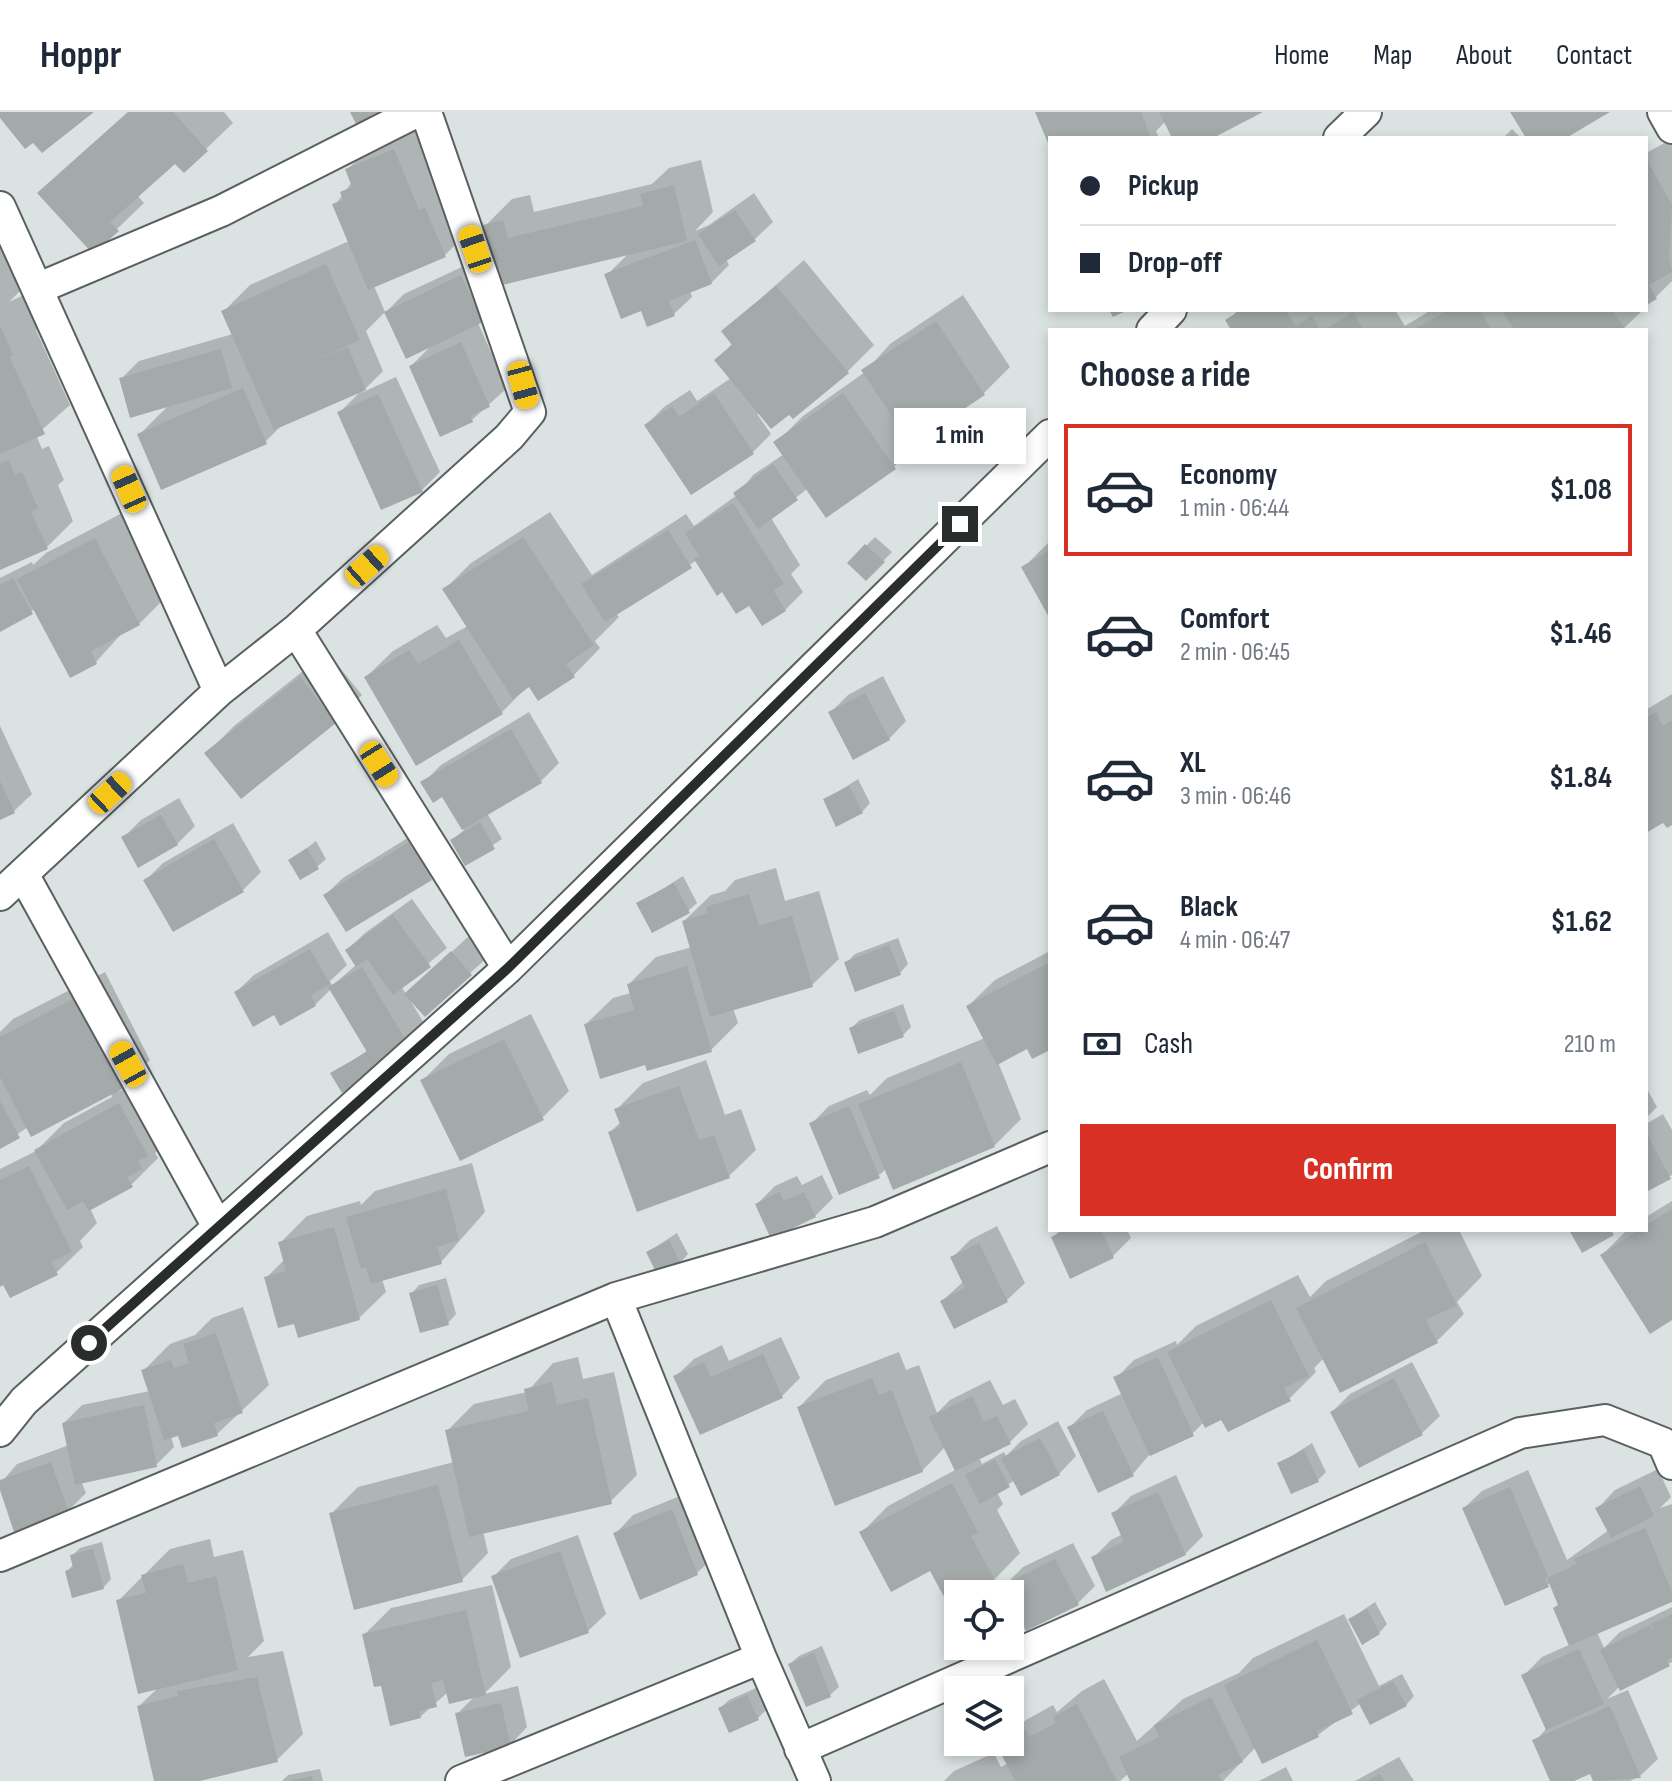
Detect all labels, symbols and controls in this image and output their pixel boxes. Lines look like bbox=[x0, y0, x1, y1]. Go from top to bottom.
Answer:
text: Hoppr bbox=[40, 33, 121, 78]
text: Home bbox=[1274, 39, 1329, 72]
text: Map bbox=[1373, 39, 1412, 72]
text: About bbox=[1456, 39, 1512, 72]
text: Contact bbox=[1556, 39, 1632, 72]
text: Pickup bbox=[1128, 168, 1199, 204]
car bbox=[456, 222, 494, 276]
text: Drop-off bbox=[1128, 245, 1222, 281]
text: Choose a ride bbox=[1080, 354, 1251, 397]
car bbox=[505, 359, 541, 411]
callout: 1 min bbox=[894, 408, 1026, 464]
text: 1 min bbox=[936, 420, 984, 451]
icon: car bbox=[1084, 454, 1156, 526]
text: Economy bbox=[1180, 457, 1277, 493]
car bbox=[108, 462, 150, 516]
text: $1.08 bbox=[1550, 472, 1612, 508]
text: 1 min · 06:44 bbox=[1180, 493, 1289, 524]
route end bbox=[942, 506, 978, 542]
car bbox=[341, 541, 393, 591]
icon: car bbox=[1084, 598, 1156, 670]
text: Comfort bbox=[1180, 601, 1270, 637]
text: $1.46 bbox=[1549, 616, 1612, 652]
text: 2 min · 06:45 bbox=[1180, 637, 1290, 668]
car bbox=[356, 737, 402, 791]
icon: car bbox=[1084, 742, 1156, 814]
text: XL bbox=[1180, 745, 1206, 781]
text: $1.84 bbox=[1549, 760, 1612, 796]
car bbox=[84, 768, 136, 818]
text: 3 min · 06:46 bbox=[1180, 781, 1291, 812]
icon: car bbox=[1084, 886, 1156, 958]
text: Black bbox=[1180, 889, 1238, 925]
text: $1.62 bbox=[1551, 904, 1612, 940]
text: 4 min · 06:47 bbox=[1180, 925, 1290, 956]
icon: cash bbox=[1080, 1022, 1124, 1066]
text: Cash bbox=[1144, 1026, 1193, 1062]
text: 210 m bbox=[1564, 1029, 1616, 1060]
car bbox=[106, 1037, 150, 1091]
button: Confirm bbox=[1080, 1124, 1616, 1216]
route start bbox=[71, 1325, 107, 1361]
map controls bbox=[944, 1580, 1024, 1756]
button: locate bbox=[944, 1580, 1024, 1660]
button: layers bbox=[944, 1676, 1024, 1756]

